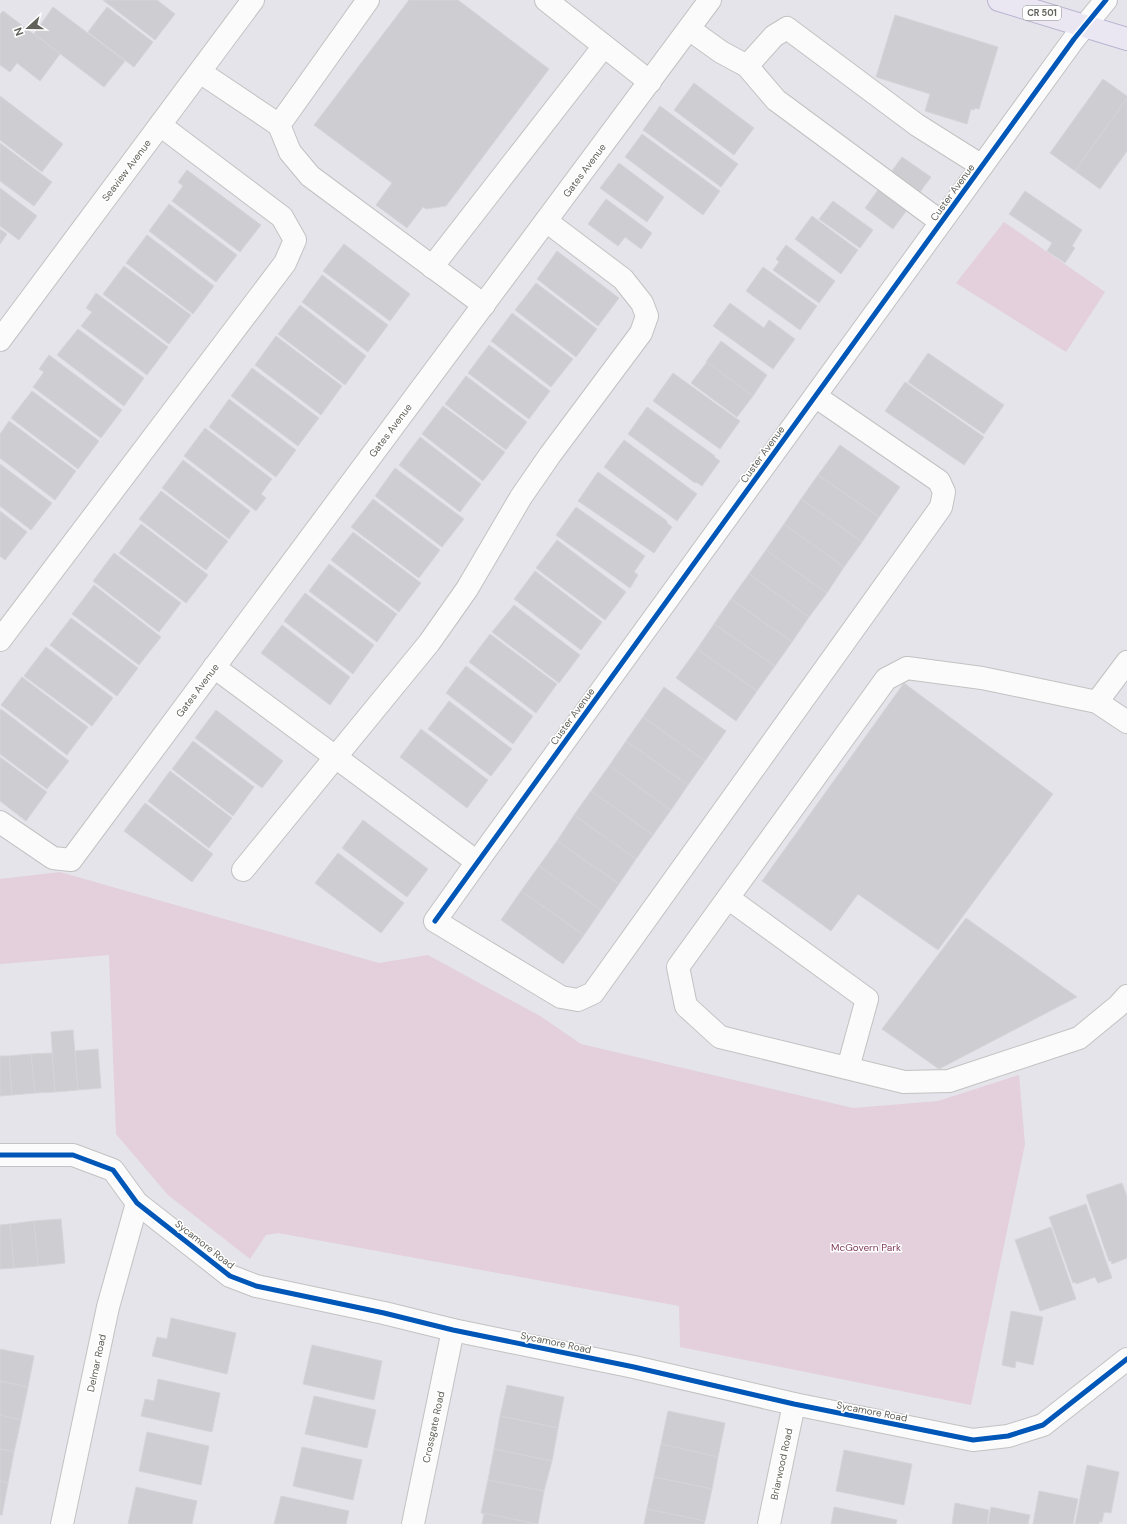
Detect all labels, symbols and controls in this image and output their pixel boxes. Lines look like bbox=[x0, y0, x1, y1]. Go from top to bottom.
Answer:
road number: CR 501 bbox=[1023, 6, 1061, 20]
north arrow bbox=[8, 8, 48, 48]
text: N bbox=[11, 25, 27, 38]
street label: Seaview Avenue bbox=[99, 137, 154, 204]
street label: Gates Avenue bbox=[560, 141, 609, 200]
street label: Custer Avenue bbox=[927, 161, 978, 223]
street label: Gates Avenue bbox=[366, 401, 415, 460]
street label: Custer Avenue bbox=[737, 423, 788, 485]
street label: Gates Avenue bbox=[173, 661, 222, 720]
street label: Custer Avenue bbox=[547, 685, 598, 747]
street label: Sycamore Road bbox=[172, 1217, 237, 1272]
park label: McGovern Park bbox=[831, 1241, 901, 1254]
street label: Sycamore Road bbox=[519, 1329, 592, 1356]
street label: Delmar Road bbox=[84, 1333, 109, 1393]
street label: Crossgate Road bbox=[420, 1390, 447, 1464]
street label: Sycamore Road bbox=[835, 1398, 908, 1425]
street label: Briarwood Road bbox=[768, 1427, 795, 1501]

